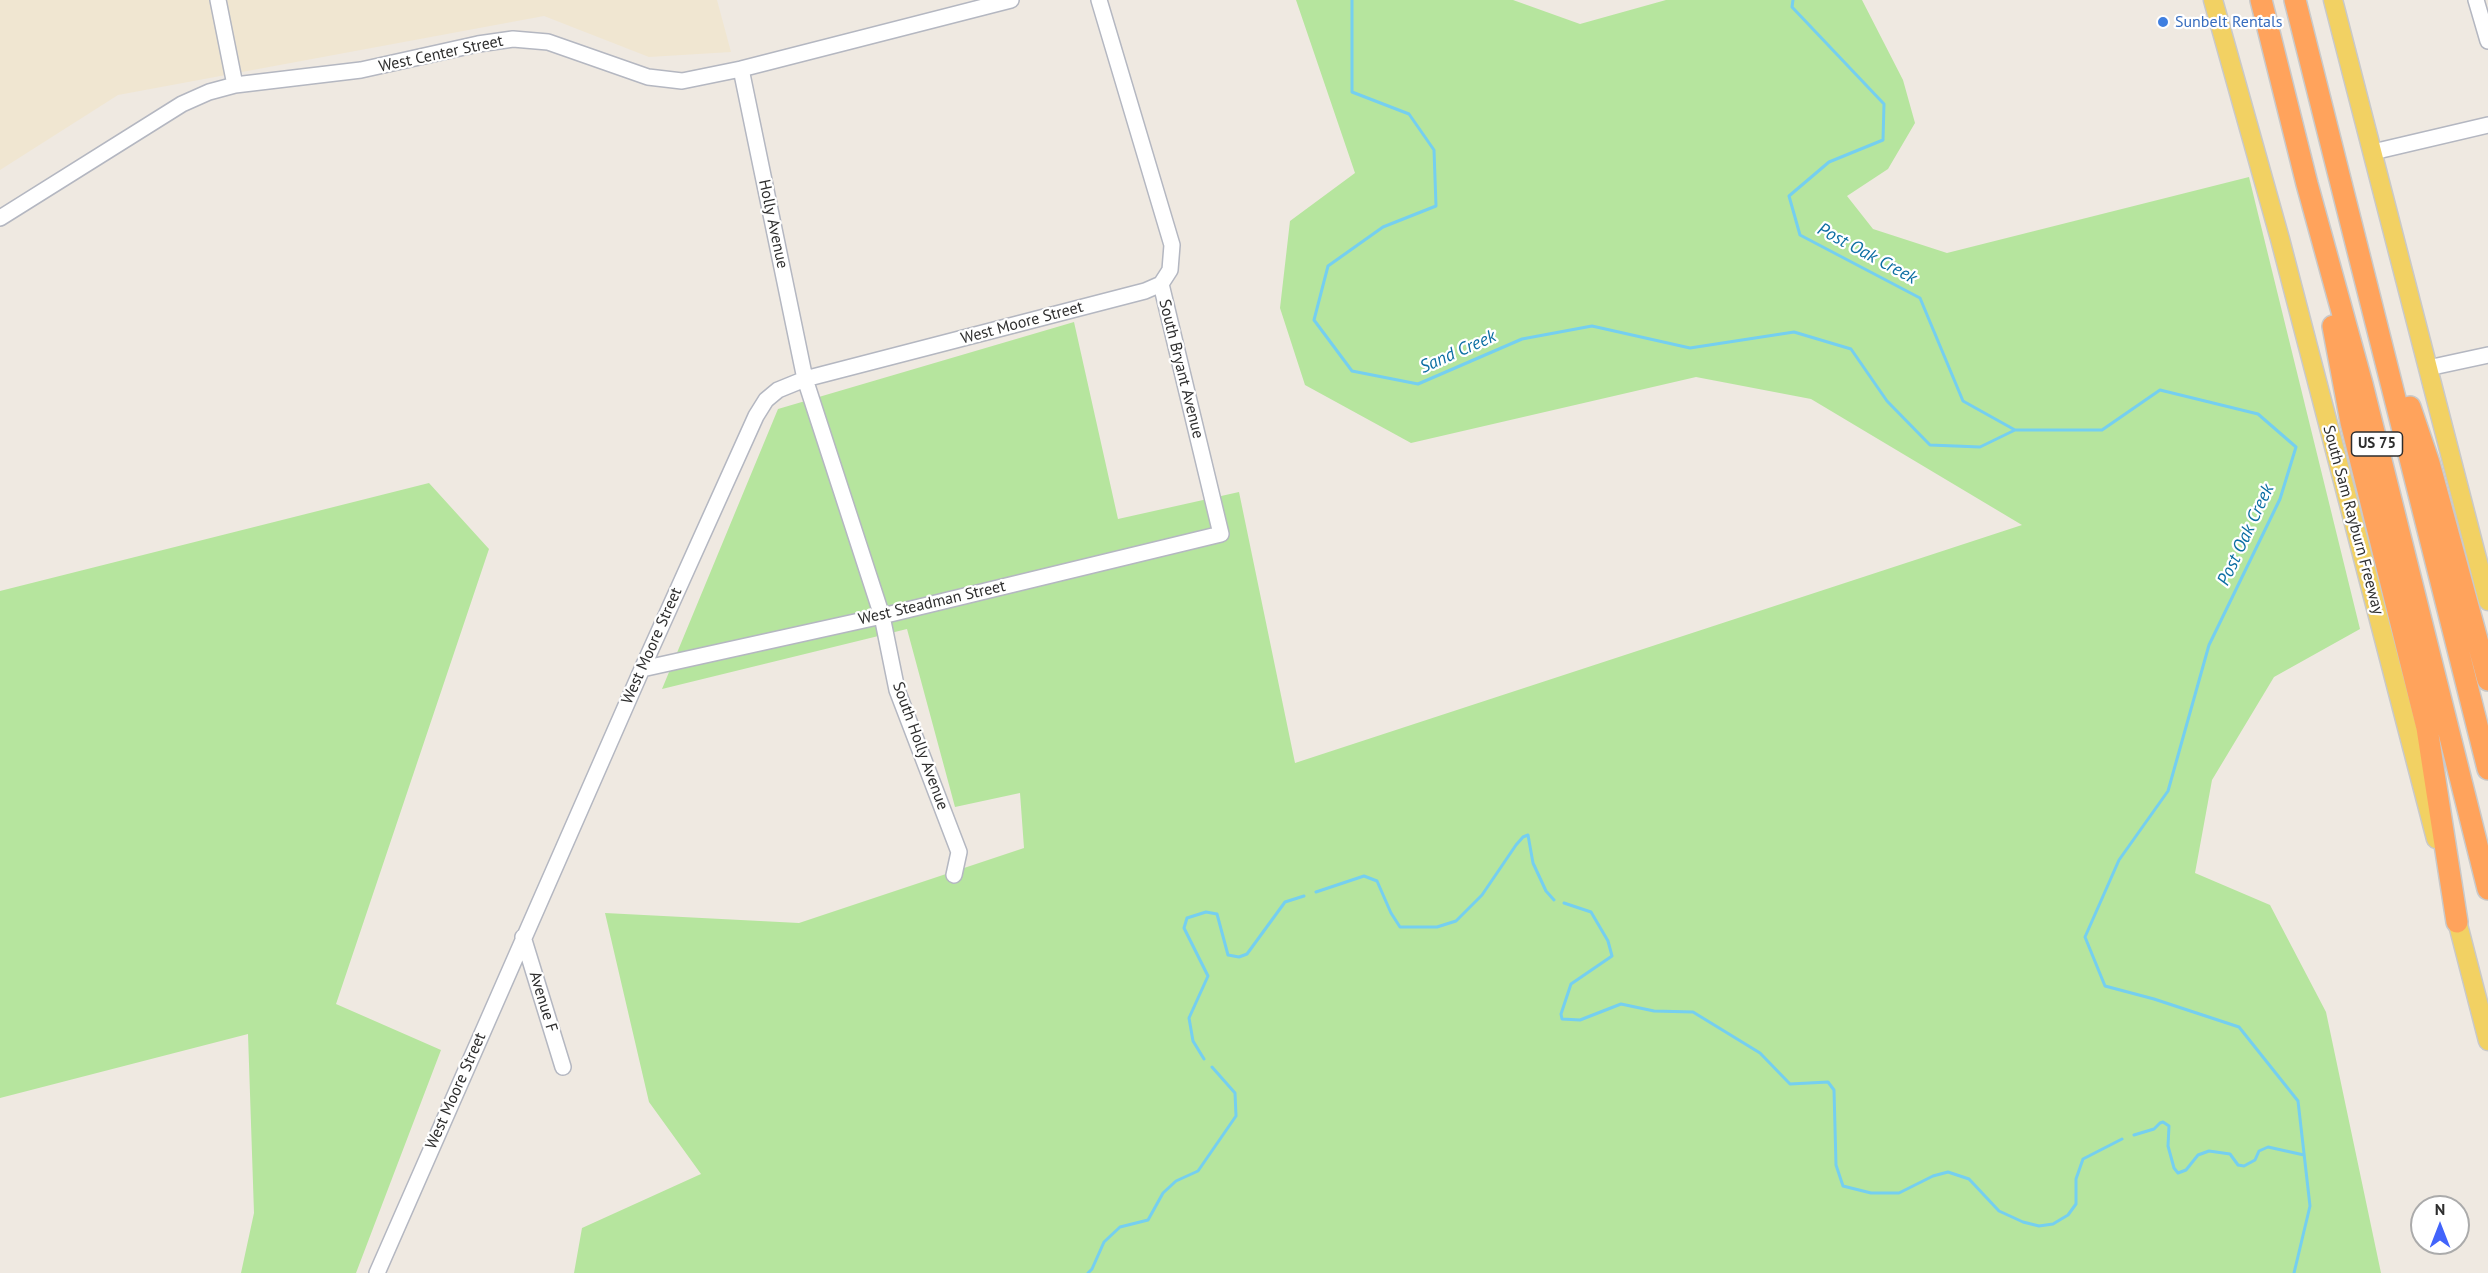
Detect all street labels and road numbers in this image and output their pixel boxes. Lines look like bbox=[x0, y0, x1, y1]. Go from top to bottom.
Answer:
street label: West Center Street bbox=[377, 31, 505, 77]
street label: Holly Avenue bbox=[754, 178, 792, 270]
street label: West Moore Street bbox=[959, 297, 1085, 349]
street label: South Bryant Avenue bbox=[1154, 297, 1208, 441]
street label: South Sam Rayburn Freeway bbox=[2318, 423, 2388, 617]
road number: US 75 bbox=[2352, 432, 2402, 456]
street label: West Steadman Street bbox=[857, 577, 1007, 629]
street label: West Moore Street bbox=[618, 585, 686, 707]
street label: South Holly Avenue bbox=[888, 680, 952, 812]
street label: Avenue F bbox=[525, 969, 561, 1035]
street label: West Moore Street bbox=[422, 1030, 490, 1152]

